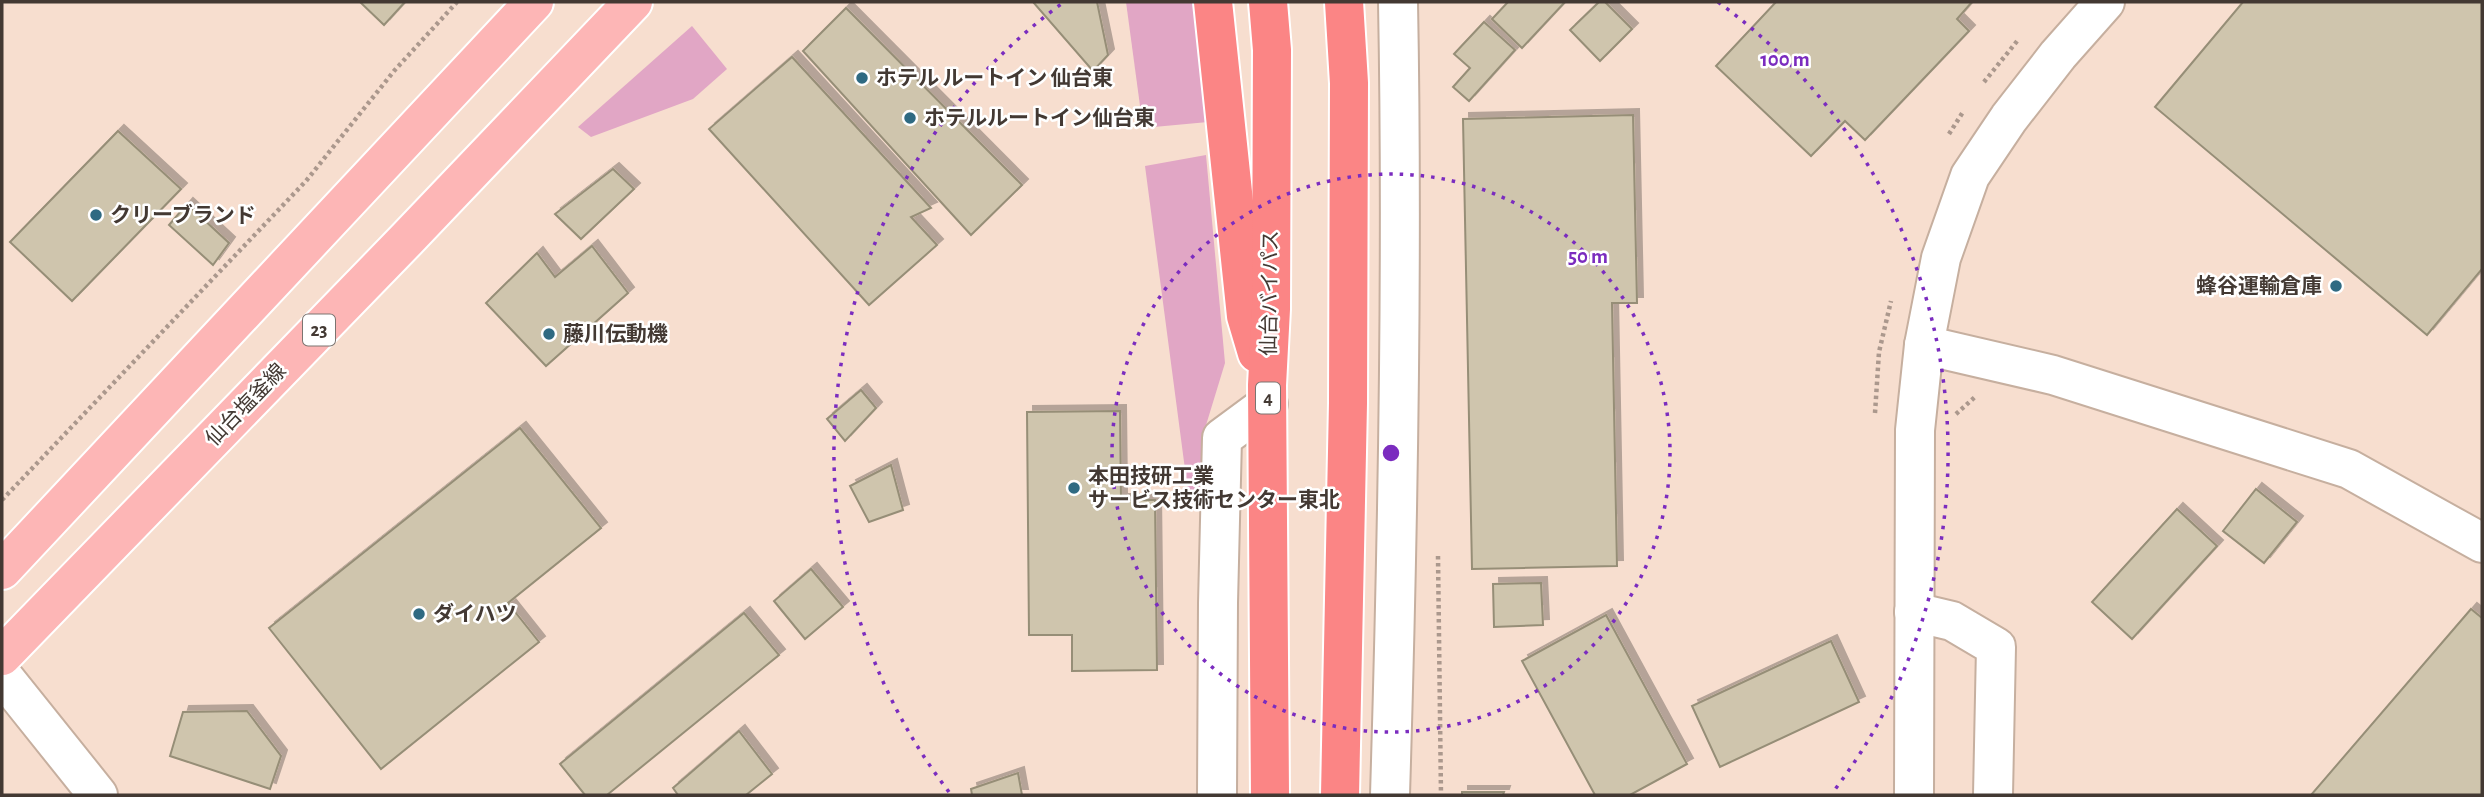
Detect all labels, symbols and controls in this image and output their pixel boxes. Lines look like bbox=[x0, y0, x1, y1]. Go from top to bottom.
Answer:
text: 100 m bbox=[1760, 49, 1810, 70]
place label: ホテル ルートイン 仙台東 bbox=[876, 67, 1113, 89]
marker: ホテル ルートイン 仙台東 bbox=[854, 70, 870, 86]
place label: ホテルルートイン仙台東 bbox=[924, 107, 1155, 129]
marker: ホテルルートイン仙台東 bbox=[902, 110, 918, 126]
place label: クリーブランド bbox=[110, 203, 256, 226]
marker: クリーブランド bbox=[88, 207, 104, 223]
street label: 仙台バイパス bbox=[1257, 230, 1282, 356]
text: 50 m bbox=[1568, 246, 1608, 267]
place label: 蜂谷運輸倉庫 bbox=[2196, 274, 2322, 297]
marker: 蜂谷運輸倉庫 bbox=[2328, 278, 2344, 294]
road number: 23 bbox=[303, 314, 335, 346]
place label: 藤川伝動機 bbox=[563, 322, 668, 345]
marker: 藤川伝動機 bbox=[541, 326, 557, 342]
street label: 仙台塩釜線 bbox=[201, 359, 290, 450]
road number: 4 bbox=[1256, 382, 1280, 414]
centre of rings bbox=[1379, 441, 1403, 465]
place label: 本田技研工業 サービス技術センター東北 bbox=[1088, 465, 1340, 511]
marker: 本田技研工業 サービス技術センター東北 bbox=[1066, 480, 1082, 496]
place label: ダイハツ bbox=[433, 602, 517, 625]
marker: ダイハツ bbox=[411, 606, 427, 622]

